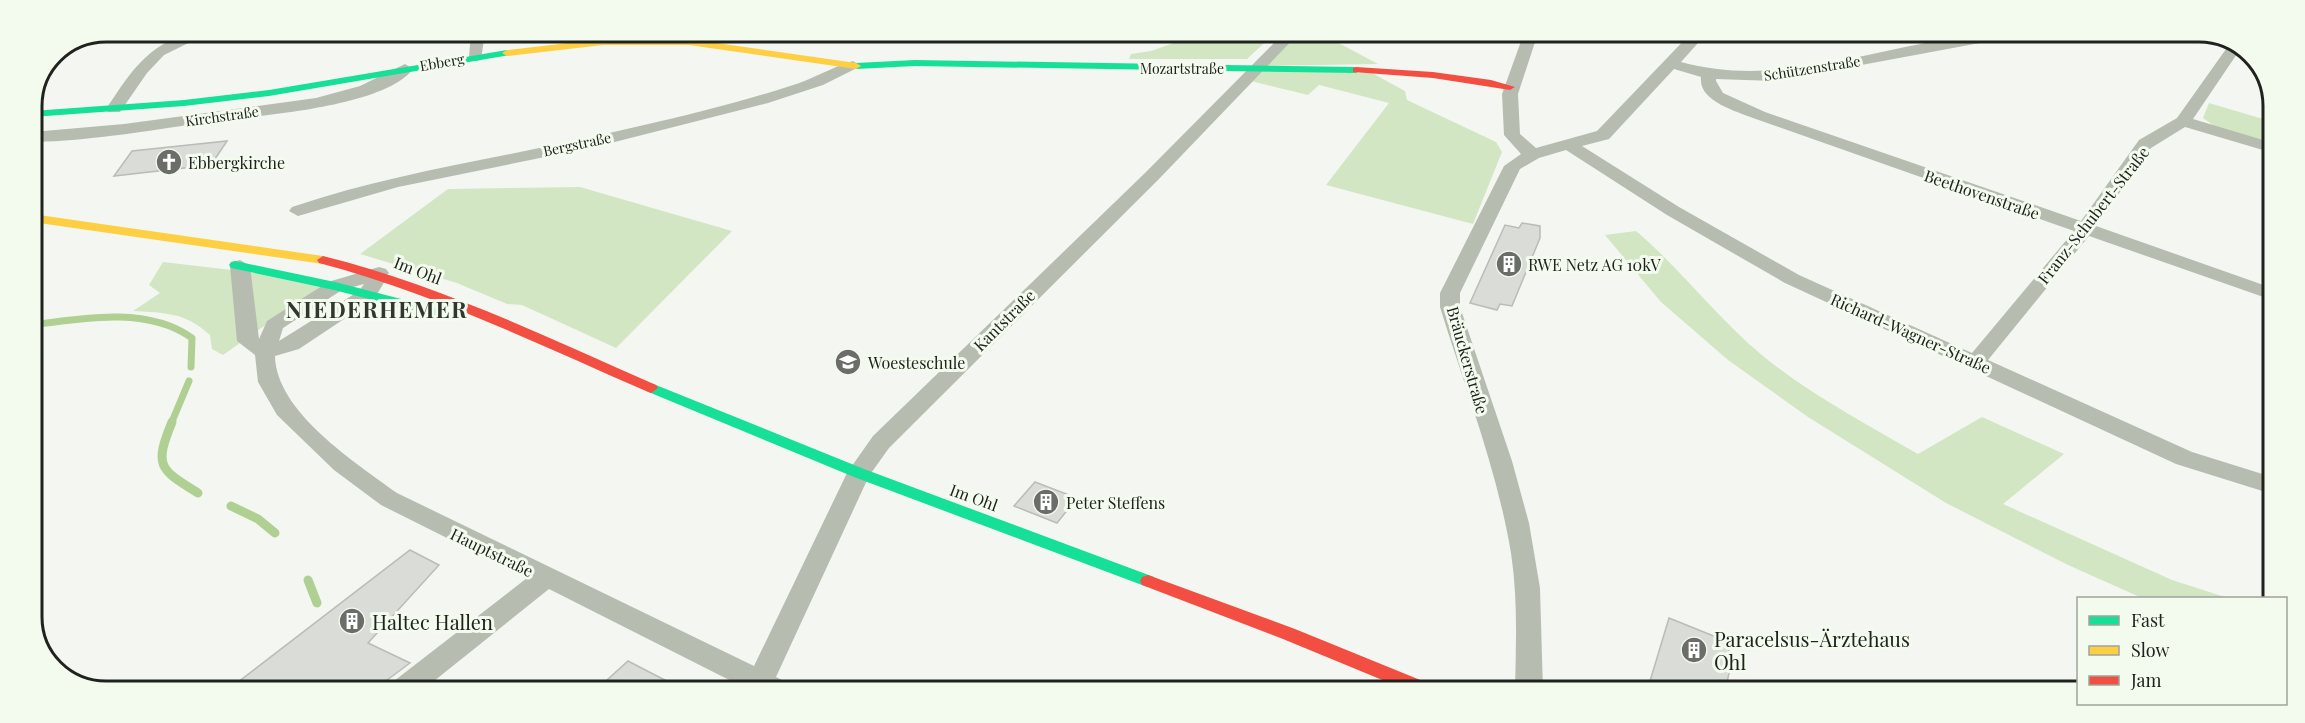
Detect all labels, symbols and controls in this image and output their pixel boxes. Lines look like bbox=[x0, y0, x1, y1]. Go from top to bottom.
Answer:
street label: Ebberg bbox=[418, 49, 466, 75]
street label: Schützenstraße bbox=[1762, 51, 1862, 85]
street label: Mozartstraße bbox=[1140, 59, 1224, 78]
street label: Kirchstraße bbox=[184, 101, 260, 131]
street label: Bergstraße bbox=[541, 128, 613, 160]
street label: Franz-Schubert-Straße bbox=[2033, 142, 2153, 288]
church icon: Ebbergkirche bbox=[154, 147, 184, 177]
place label: Ebbergkirche bbox=[188, 152, 285, 173]
street label: Beethovenstraße bbox=[1922, 164, 2042, 224]
building icon: RWE Netz AG 10kV bbox=[1494, 249, 1524, 279]
street label: Im Ohl bbox=[391, 251, 445, 289]
place label: RWE Netz AG 10kV bbox=[1528, 254, 1661, 275]
street label: Kantstraße bbox=[969, 285, 1039, 355]
street label: Richard-Wagner-Straße bbox=[1828, 288, 1994, 378]
district label: NIEDERHEMER bbox=[286, 294, 468, 324]
street label: Bräuckerstraße bbox=[1443, 304, 1493, 416]
school or university icon: Woesteschule bbox=[833, 347, 863, 377]
place label: Woesteschule bbox=[867, 352, 965, 373]
street label: Im Ohl bbox=[947, 479, 1001, 515]
building icon: Peter Steffens bbox=[1031, 487, 1061, 517]
place label: Peter Steffens bbox=[1066, 492, 1165, 513]
street label: Hauptstraße bbox=[447, 523, 537, 581]
legend bbox=[2077, 597, 2287, 705]
building icon: Haltec Hallen bbox=[337, 606, 367, 636]
place label: Haltec Hallen bbox=[372, 608, 493, 635]
text: Fast bbox=[2131, 608, 2165, 632]
place label: Paracelsus-Ärztehaus Ohl bbox=[1714, 625, 1910, 675]
building icon: Paracelsus-Ärztehaus Ohl bbox=[1679, 635, 1709, 665]
text: Slow bbox=[2131, 638, 2169, 662]
text: Jam bbox=[2130, 668, 2161, 692]

